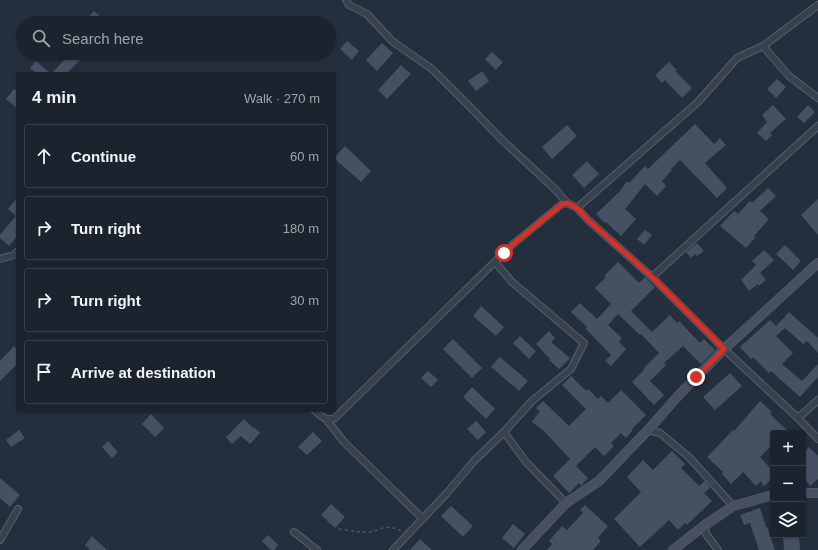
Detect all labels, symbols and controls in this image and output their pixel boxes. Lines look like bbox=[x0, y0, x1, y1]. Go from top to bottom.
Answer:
search box bbox=[16, 16, 336, 60]
icon: search bbox=[30, 27, 52, 49]
text: Search here bbox=[62, 30, 144, 47]
text: 4 min bbox=[32, 88, 76, 107]
text: Walk · 270 m bbox=[244, 91, 320, 106]
icon: ahead bbox=[33, 145, 55, 167]
text: Continue bbox=[71, 148, 136, 165]
text: 60 m bbox=[290, 149, 319, 164]
icon: right bbox=[33, 217, 55, 239]
text: Turn right bbox=[71, 220, 141, 237]
text: 180 m bbox=[283, 221, 319, 236]
route start bbox=[495, 244, 513, 262]
icon: right bbox=[33, 289, 55, 311]
text: Turn right bbox=[71, 292, 141, 309]
text: 30 m bbox=[290, 293, 319, 308]
icon: arrive bbox=[33, 361, 55, 383]
text: Arrive at destination bbox=[71, 364, 216, 381]
route end bbox=[687, 368, 705, 386]
map controls bbox=[770, 430, 806, 538]
button: + bbox=[770, 430, 806, 466]
button: − bbox=[770, 466, 806, 502]
button: layers bbox=[770, 502, 806, 538]

